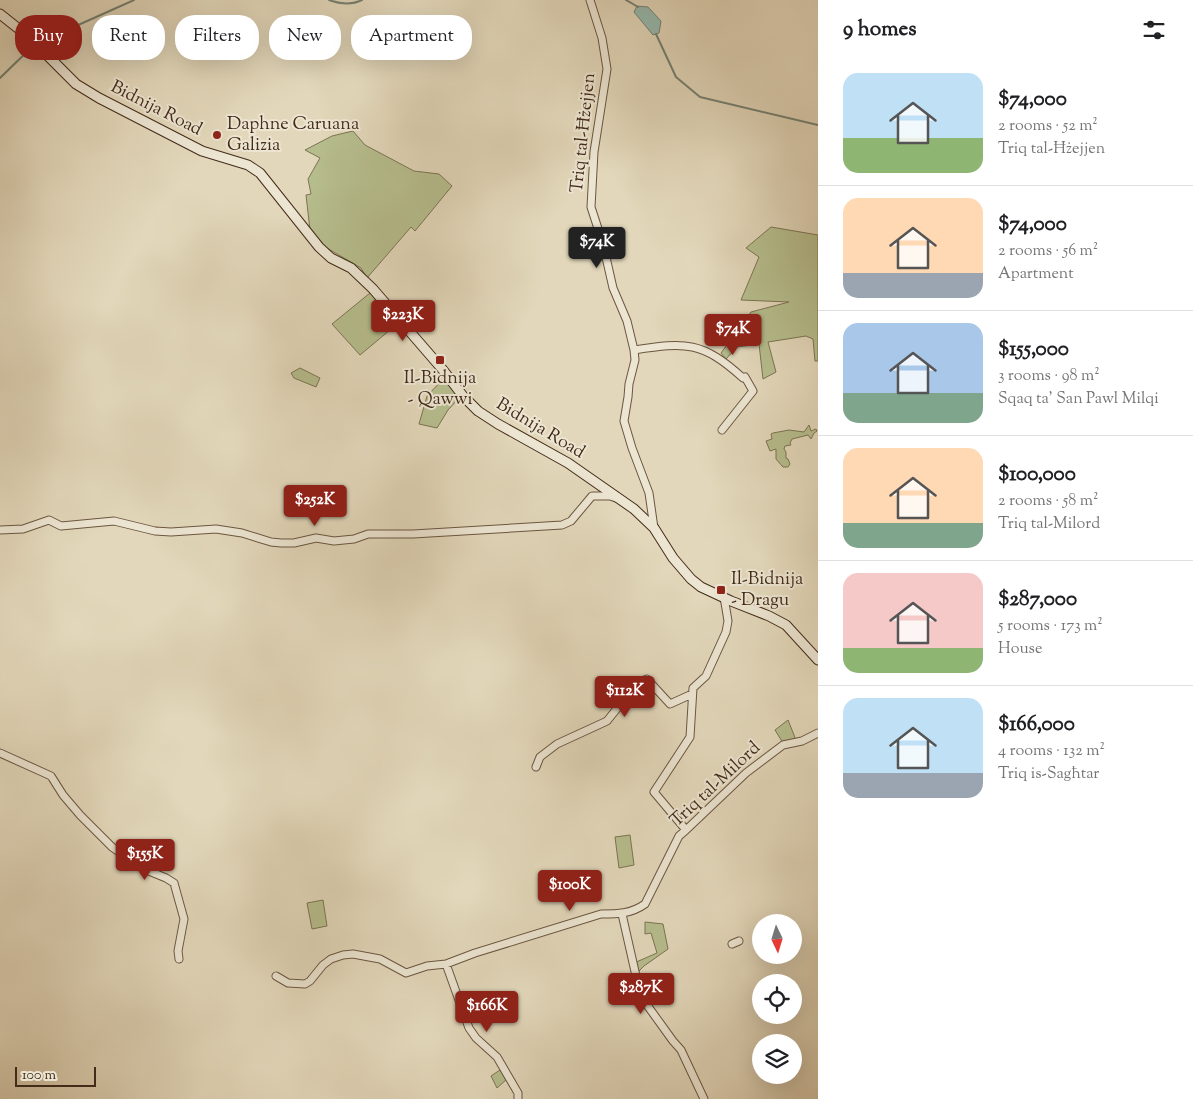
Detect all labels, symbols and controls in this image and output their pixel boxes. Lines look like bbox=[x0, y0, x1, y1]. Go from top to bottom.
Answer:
chip: Buy bbox=[15, 15, 82, 60]
chip: Rent bbox=[92, 15, 165, 60]
chip: Filters bbox=[175, 15, 259, 60]
chip: New bbox=[269, 15, 341, 60]
chip: Apartment bbox=[351, 15, 472, 60]
text: 9 homes bbox=[843, 15, 916, 45]
icon: filters bbox=[1140, 16, 1168, 44]
street label: Triq tal-Ħżejjen bbox=[565, 71, 603, 194]
street label: Bidnija Road bbox=[106, 75, 206, 143]
text: $74,000 bbox=[998, 85, 1067, 115]
icon: home bbox=[883, 93, 943, 153]
place label: Daphne Caruana Galizia bbox=[227, 112, 359, 159]
text: 2 rooms · 52 m² bbox=[998, 115, 1098, 138]
marker: Daphne Caruana Galizia bbox=[211, 129, 223, 141]
text: Triq tal-Ħżejjen bbox=[998, 138, 1105, 161]
text: $74,000 bbox=[998, 210, 1067, 240]
icon: home bbox=[883, 218, 943, 278]
pin: $74K bbox=[567, 226, 627, 269]
text: $74K bbox=[579, 231, 615, 254]
text: 2 rooms · 56 m² bbox=[998, 240, 1098, 263]
text: Apartment bbox=[998, 263, 1074, 286]
pin: $223K bbox=[368, 300, 438, 342]
text: $223K bbox=[382, 304, 424, 327]
pin: $74K bbox=[703, 314, 763, 356]
text: $74K bbox=[715, 318, 751, 341]
text: $155,000 bbox=[998, 335, 1069, 365]
icon: home bbox=[883, 343, 943, 403]
marker: Il-Bidnija - Qawwi bbox=[434, 354, 446, 366]
text: 3 rooms · 98 m² bbox=[998, 365, 1100, 388]
place label: Il-Bidnija - Qawwi bbox=[404, 366, 476, 413]
text: Sqaq ta' San Pawl Milqi bbox=[998, 388, 1159, 411]
street label: Bidnija Road bbox=[491, 392, 589, 466]
text: $100,000 bbox=[998, 460, 1076, 490]
icon: home bbox=[883, 468, 943, 528]
pin: $252K bbox=[280, 484, 350, 527]
text: $252K bbox=[295, 489, 335, 512]
text: 2 rooms · 58 m² bbox=[998, 490, 1098, 513]
text: Triq tal-Milord bbox=[998, 513, 1100, 536]
place label: Il-Bidnija - Dragu bbox=[731, 567, 803, 614]
marker: Il-Bidnija - Dragu bbox=[715, 584, 727, 596]
text: $287,000 bbox=[998, 585, 1077, 615]
icon: home bbox=[883, 593, 943, 653]
text: 5 rooms · 173 m² bbox=[998, 615, 1103, 638]
text: House bbox=[998, 638, 1042, 661]
pin: $112K bbox=[590, 676, 660, 718]
text: $112K bbox=[606, 680, 644, 703]
text: $166,000 bbox=[998, 710, 1075, 740]
icon: home bbox=[883, 718, 943, 778]
street label: Triq tal-Milord bbox=[665, 736, 767, 834]
text: 4 rooms · 132 m² bbox=[998, 740, 1105, 763]
text: Triq is-Sagħtar bbox=[998, 763, 1099, 786]
pin: $155K bbox=[110, 838, 180, 881]
text: $155K bbox=[127, 843, 163, 866]
pin: $100K bbox=[535, 870, 605, 912]
text: $100K bbox=[549, 874, 591, 897]
north arrow bbox=[752, 914, 802, 964]
map controls bbox=[752, 914, 802, 1084]
pin: $287K bbox=[606, 972, 676, 1015]
button: locate bbox=[752, 974, 802, 1024]
text: $287K bbox=[619, 977, 663, 1000]
pin: $166K bbox=[452, 990, 522, 1033]
text: $166K bbox=[466, 995, 508, 1018]
button: layers bbox=[752, 1034, 802, 1084]
scale bar bbox=[15, 1064, 96, 1087]
text: 100 m bbox=[22, 1066, 56, 1086]

